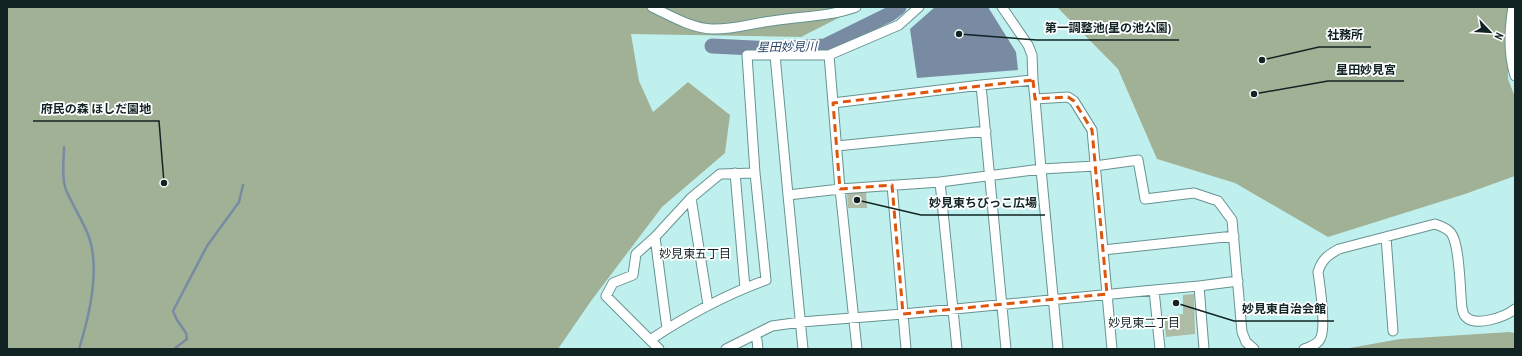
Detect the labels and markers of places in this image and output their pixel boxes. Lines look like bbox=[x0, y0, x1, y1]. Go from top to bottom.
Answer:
callout: 第一調整池(星の池公園) bbox=[1037, 16, 1179, 40]
callout: 社務所 bbox=[1319, 23, 1371, 47]
callout: 星田妙見宮 bbox=[1328, 57, 1404, 81]
callout: 府民の森 ほしだ園地 bbox=[33, 97, 159, 121]
callout: 妙見東ちびっこ広場 bbox=[921, 191, 1045, 215]
callout: 妙見東自治会館 bbox=[1234, 297, 1334, 321]

